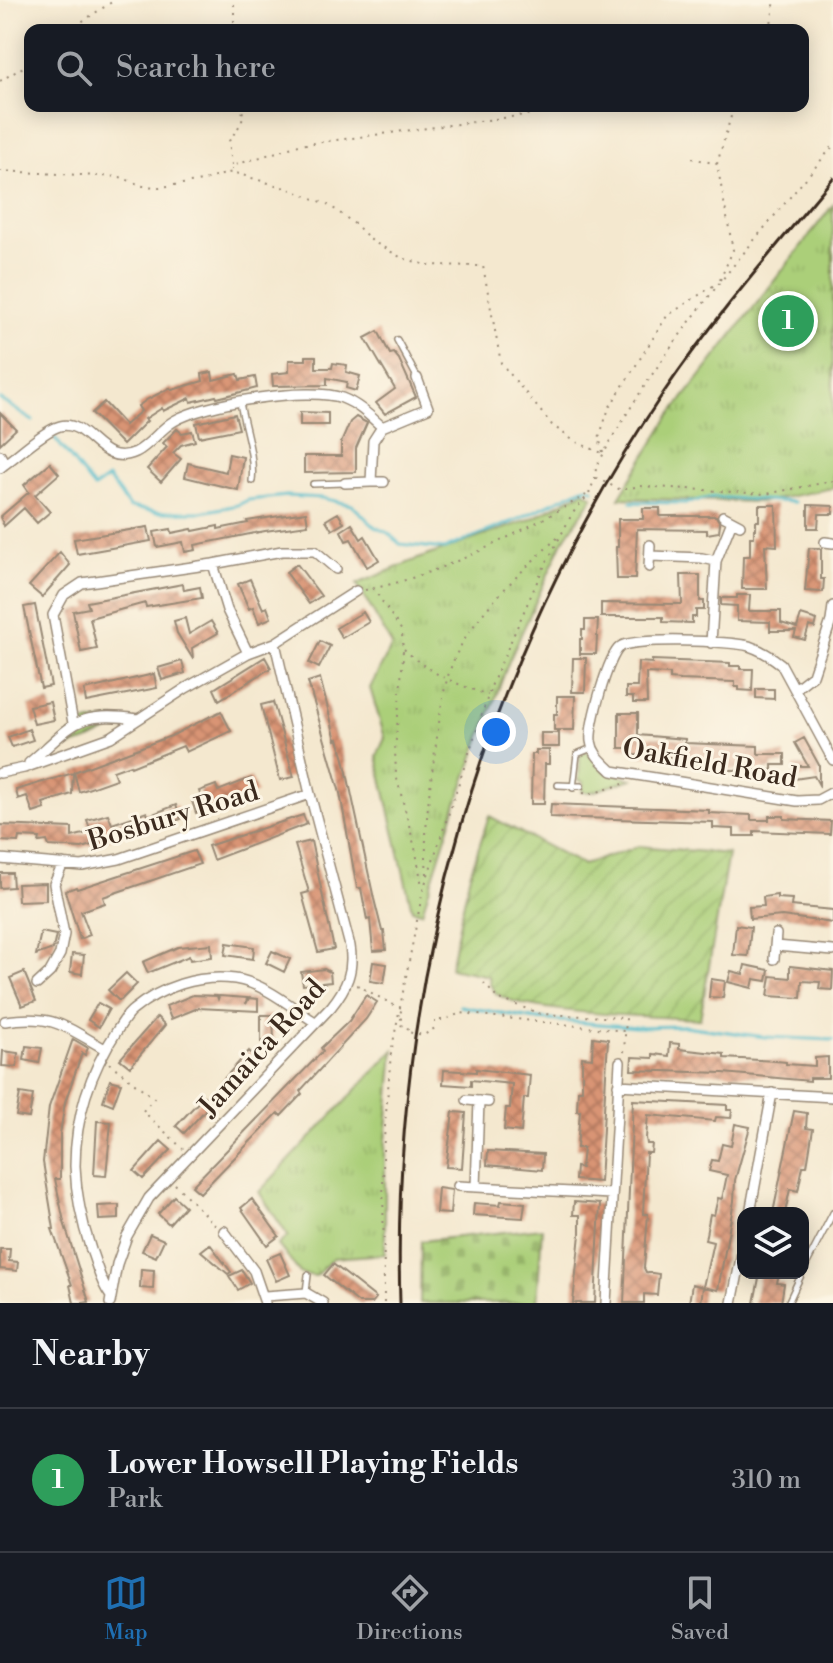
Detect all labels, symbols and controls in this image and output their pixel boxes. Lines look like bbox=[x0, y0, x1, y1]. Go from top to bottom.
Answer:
search box bbox=[24, 24, 809, 112]
icon: search bbox=[52, 46, 96, 90]
text: Search here bbox=[116, 49, 276, 87]
pin: 1 bbox=[762, 291, 814, 351]
your location bbox=[476, 712, 516, 752]
street label: Oakfield Road bbox=[620, 731, 800, 796]
street label: Bosbury Road bbox=[83, 774, 263, 859]
street label: Jamaica Road bbox=[191, 972, 333, 1125]
map controls bbox=[737, 1207, 809, 1279]
button: layers bbox=[737, 1207, 809, 1279]
text: Nearby bbox=[32, 1334, 150, 1376]
text: Lower Howsell Playing Fields bbox=[108, 1445, 518, 1483]
text: 1 bbox=[52, 1464, 64, 1496]
text: 310 m bbox=[732, 1464, 801, 1496]
text: Park bbox=[108, 1483, 162, 1515]
tab: Map bbox=[104, 1571, 148, 1646]
tab: Directions bbox=[357, 1571, 463, 1646]
tab: Saved bbox=[671, 1571, 729, 1646]

